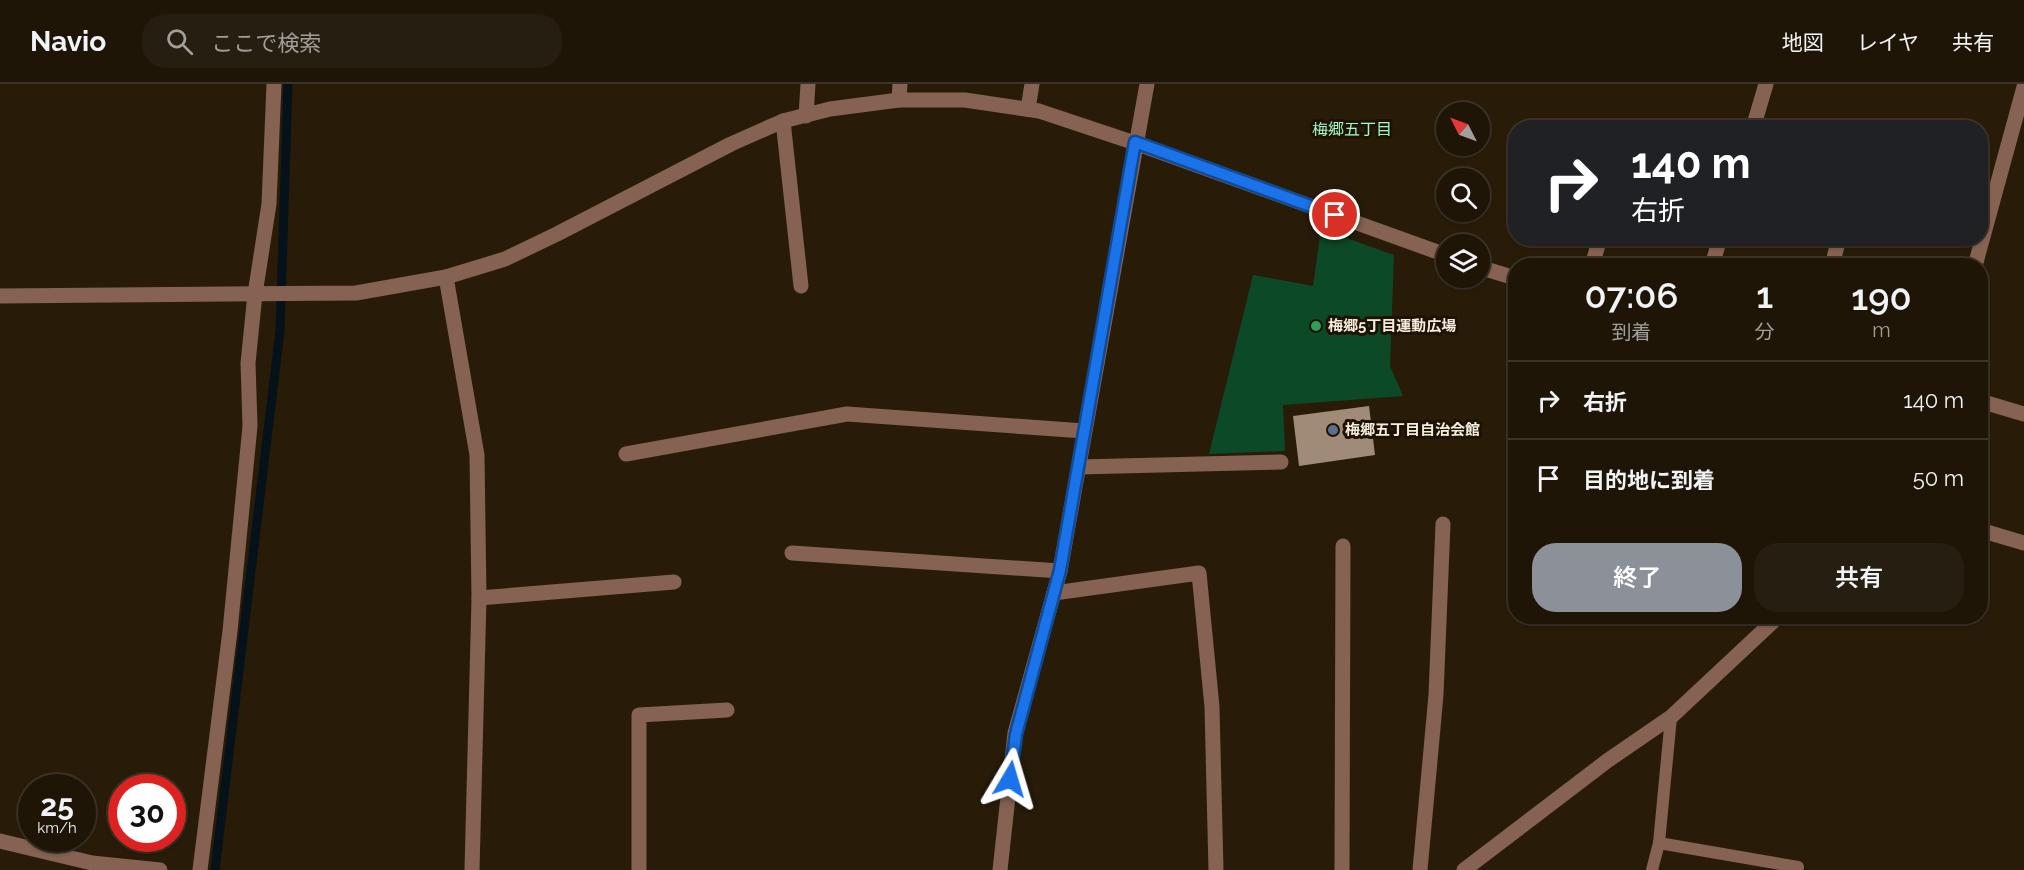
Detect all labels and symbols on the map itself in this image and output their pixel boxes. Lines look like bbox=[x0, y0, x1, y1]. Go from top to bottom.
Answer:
north arrow bbox=[1436, 102, 1490, 156]
district label: 梅郷五丁目 bbox=[1312, 120, 1392, 139]
pin bbox=[1309, 189, 1360, 240]
place label: 梅郷5丁目運動広場 bbox=[1328, 317, 1456, 335]
marker: 梅郷5丁目運動広場 bbox=[1309, 319, 1323, 333]
place label: 梅郷五丁目自治会館 bbox=[1345, 421, 1480, 439]
marker: 梅郷五丁目自治会館 bbox=[1326, 423, 1340, 437]
position arrow bbox=[978, 747, 1042, 811]
speed limit sign: 30 bbox=[108, 774, 186, 852]

